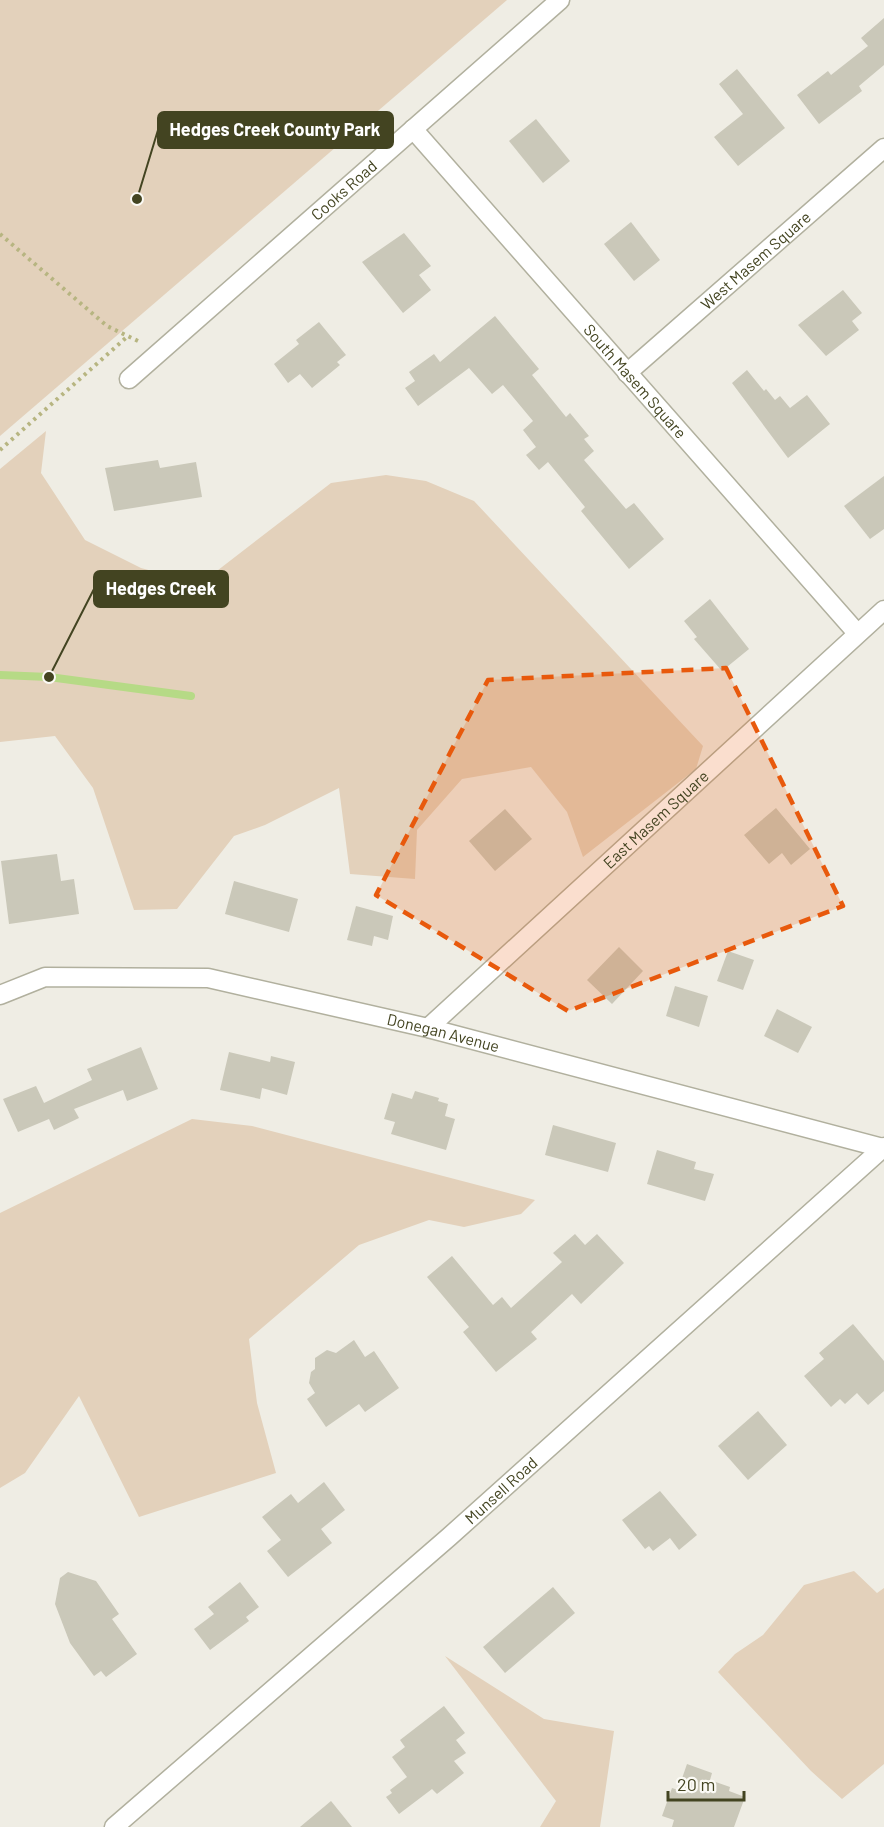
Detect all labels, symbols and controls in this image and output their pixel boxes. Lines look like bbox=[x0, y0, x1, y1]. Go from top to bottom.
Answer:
callout: Hedges Creek County Park bbox=[158, 112, 393, 148]
text: Hedges Creek County Park bbox=[170, 118, 381, 140]
street label: Cooks Road bbox=[307, 156, 380, 224]
street label: West Masem Square bbox=[696, 207, 814, 313]
street label: South Masem Square bbox=[580, 320, 691, 442]
callout: Hedges Creek bbox=[94, 571, 228, 607]
text: Hedges Creek bbox=[106, 577, 217, 599]
street label: East Masem Square bbox=[599, 766, 712, 872]
street label: Donegan Avenue bbox=[385, 1009, 502, 1055]
street label: Munsell Road bbox=[461, 1453, 541, 1527]
scale bar bbox=[668, 1764, 744, 1802]
text: 20 m bbox=[677, 1773, 715, 1795]

